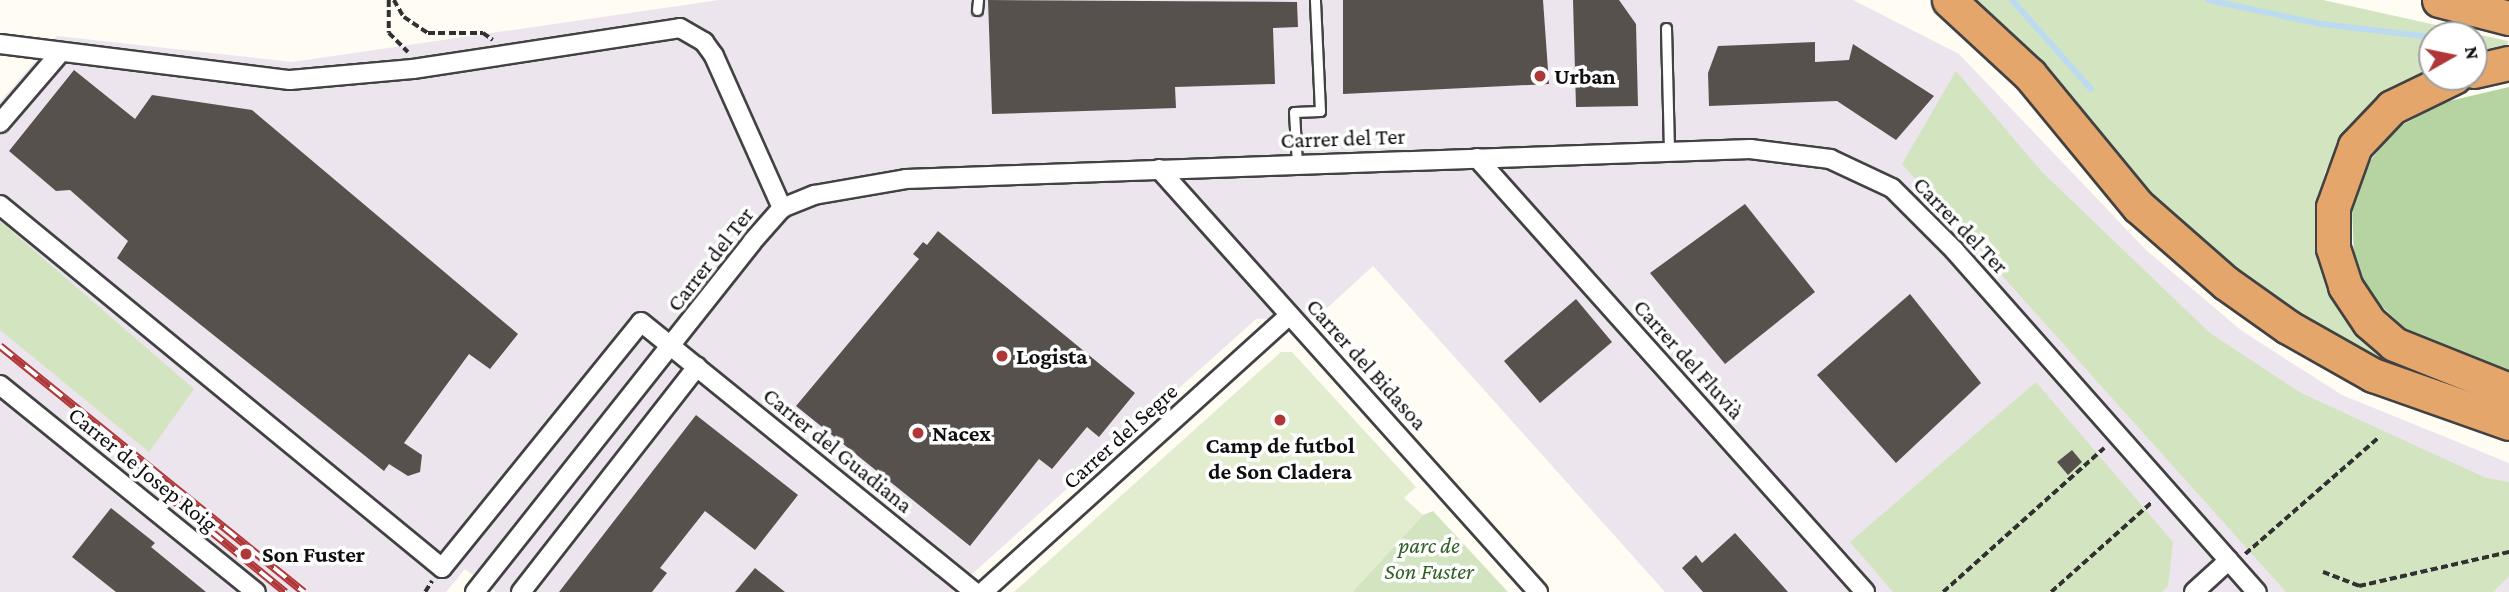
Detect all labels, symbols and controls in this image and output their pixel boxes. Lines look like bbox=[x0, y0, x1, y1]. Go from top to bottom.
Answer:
north arrow bbox=[2418, 21, 2488, 91]
text: N bbox=[2461, 45, 2484, 61]
place label: Urban bbox=[1554, 62, 1616, 90]
marker: Urban bbox=[1532, 68, 1548, 84]
street label: Carrer del Ter bbox=[1280, 122, 1406, 154]
street label: Carrer del Ter bbox=[1908, 170, 2014, 280]
street label: Carrer del Ter bbox=[661, 201, 759, 317]
street label: Carrer del Bidasoa bbox=[1301, 293, 1433, 435]
street label: Carrer del Fluvià bbox=[1628, 293, 1750, 425]
place label: Logista bbox=[1016, 342, 1087, 370]
marker: Logista bbox=[994, 348, 1010, 364]
street label: Carrer del Segre bbox=[1057, 377, 1183, 495]
street label: Carrer del Guadiana bbox=[758, 381, 918, 519]
street label: Carrer de Josep Roig bbox=[63, 400, 223, 538]
marker: Camp de futbol de Son Cladera bbox=[1272, 412, 1288, 428]
place label: Nacex bbox=[932, 419, 991, 447]
marker: Nacex bbox=[910, 425, 926, 441]
place label: Camp de futbol de Son Cladera bbox=[1205, 431, 1355, 485]
park label: parc de Son Fuster bbox=[1384, 531, 1474, 585]
place label: Son Fuster bbox=[262, 540, 365, 568]
marker: Son Fuster bbox=[236, 544, 256, 564]

